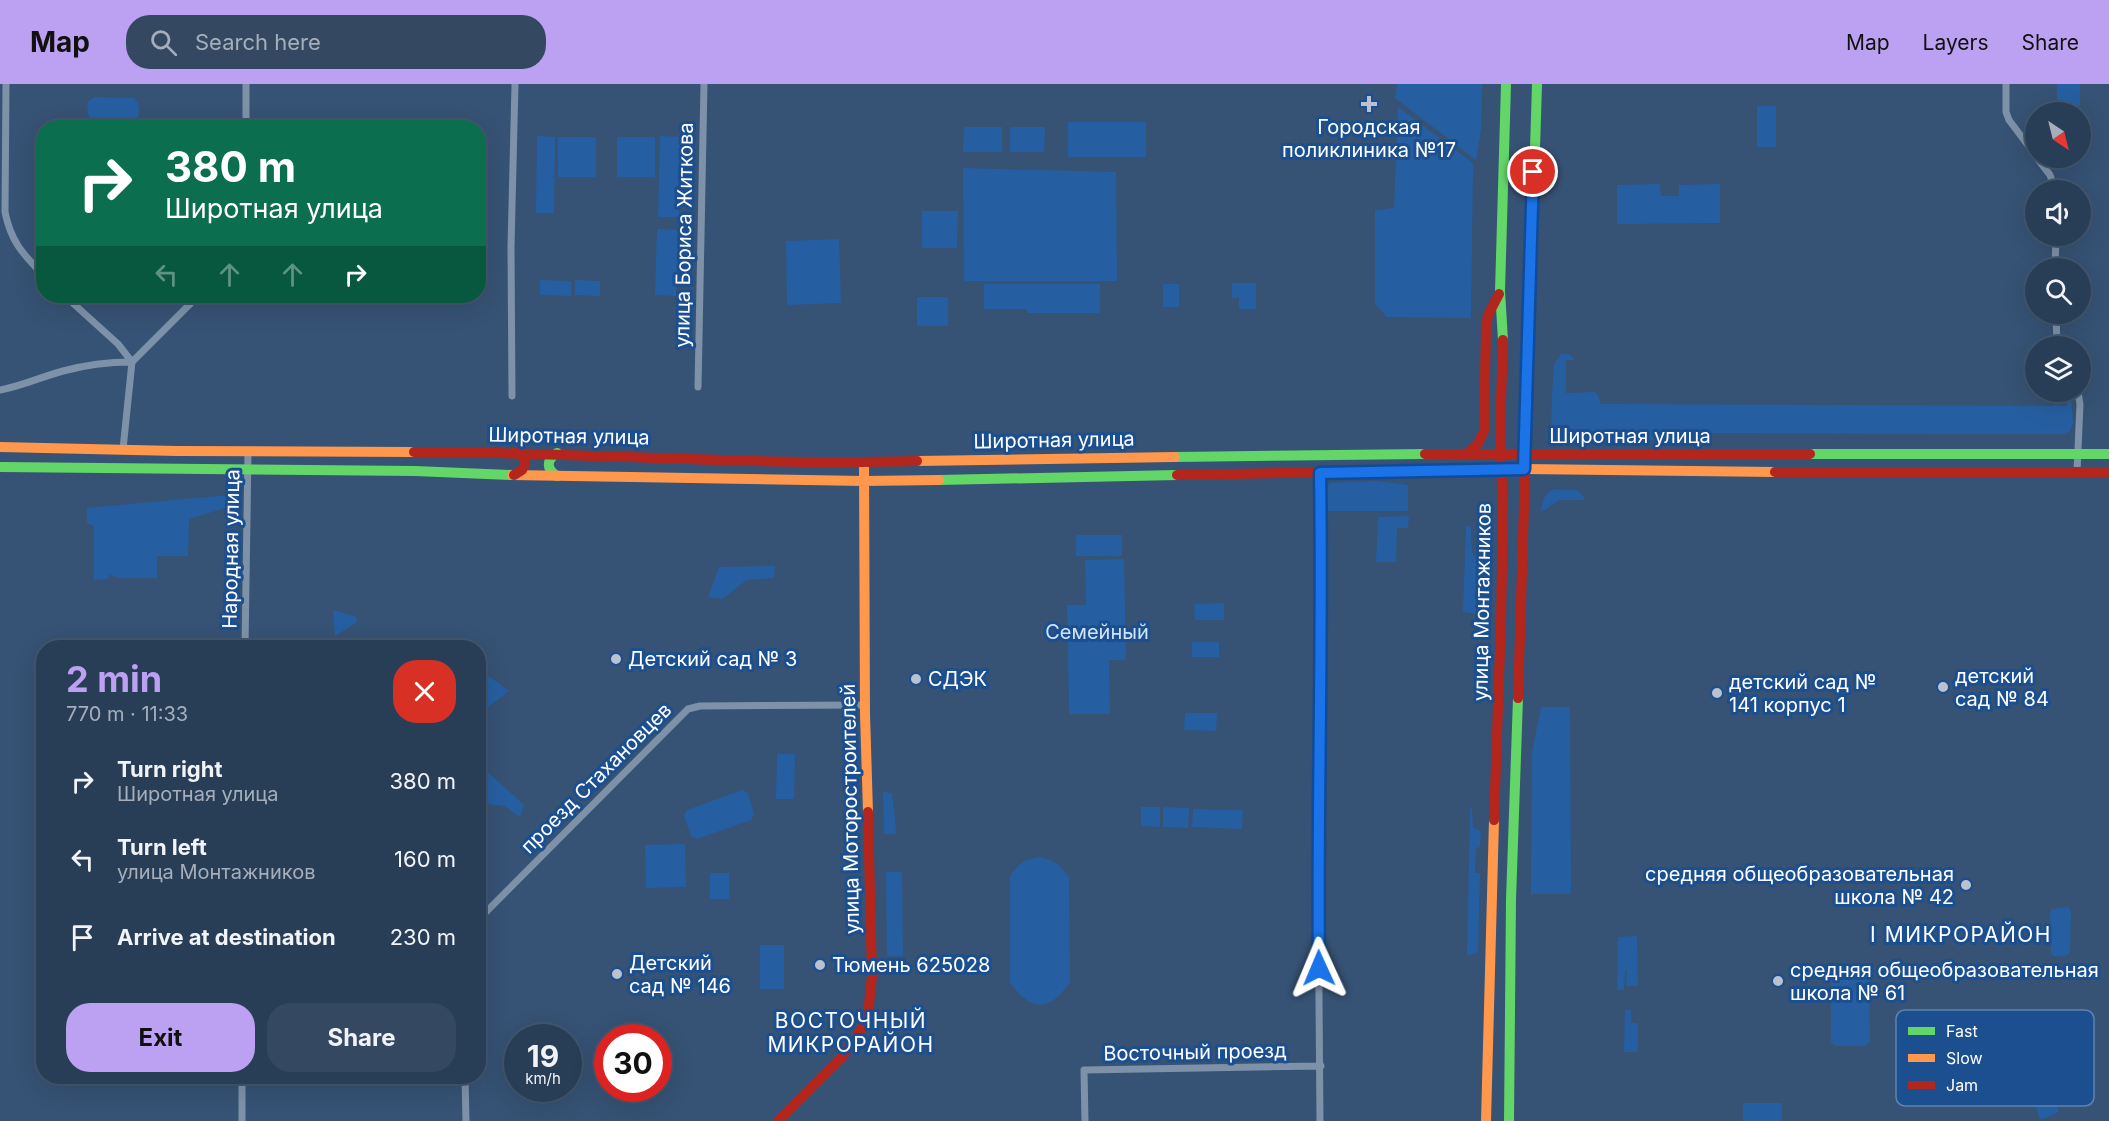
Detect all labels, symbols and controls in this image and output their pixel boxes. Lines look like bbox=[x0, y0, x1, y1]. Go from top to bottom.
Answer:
search box bbox=[126, 15, 546, 69]
text: Map bbox=[30, 25, 90, 59]
icon: search bbox=[147, 26, 180, 59]
text: Search here bbox=[195, 29, 321, 55]
text: Map bbox=[1846, 30, 1890, 55]
text: Layers bbox=[1923, 30, 1989, 55]
text: Share bbox=[2022, 30, 2079, 55]
marker: Городская поликлиника №17 bbox=[1360, 95, 1378, 113]
north arrow bbox=[2025, 102, 2091, 168]
map controls bbox=[2025, 102, 2091, 402]
place label: Городская поликлиника №17 bbox=[1282, 115, 1456, 162]
street label: улица Бориса Житкова bbox=[670, 122, 698, 348]
text: 380 m bbox=[165, 141, 296, 192]
icon: right bbox=[66, 144, 144, 222]
pin bbox=[1507, 146, 1558, 197]
icon: arrive bbox=[1516, 155, 1549, 188]
button: sound bbox=[2025, 180, 2091, 246]
text: Широтная улица bbox=[165, 192, 383, 225]
icon: left bbox=[150, 258, 183, 291]
icon: ahead bbox=[213, 258, 246, 291]
icon: ahead bbox=[276, 258, 309, 291]
icon: right bbox=[339, 258, 372, 291]
button: search bbox=[2025, 258, 2091, 324]
button: layers bbox=[2025, 336, 2091, 402]
street label: Широтная улица bbox=[488, 423, 650, 449]
street label: Широтная улица bbox=[1549, 424, 1711, 448]
street label: Широтная улица bbox=[973, 427, 1135, 453]
street label: Народная улица bbox=[218, 469, 244, 629]
street label: улица Монтажников bbox=[1468, 503, 1496, 701]
park label: Семейный bbox=[1045, 620, 1149, 644]
place label: Детский сад № 3 bbox=[628, 647, 797, 671]
marker: Детский сад № 3 bbox=[609, 652, 623, 666]
text: 2 min bbox=[66, 657, 162, 701]
button: close bbox=[393, 660, 456, 723]
place label: детский сад № 84 bbox=[1955, 664, 2049, 711]
place label: СДЭК bbox=[928, 667, 987, 691]
place label: детский сад № 141 корпус 1 bbox=[1729, 670, 1877, 717]
marker: СДЭК bbox=[909, 672, 923, 686]
marker: детский сад № 84 bbox=[1936, 680, 1950, 694]
street label: улица Моторостроителей bbox=[836, 684, 864, 934]
marker: детский сад № 141 корпус 1 bbox=[1710, 686, 1724, 700]
street label: проезд Стахановцев bbox=[516, 698, 676, 858]
text: 770 m · 11:33 bbox=[66, 702, 188, 726]
text: Turn right bbox=[117, 756, 223, 782]
icon: right bbox=[66, 765, 99, 798]
text: 380 m bbox=[389, 768, 456, 794]
text: Широтная улица bbox=[117, 782, 278, 806]
text: Turn left bbox=[117, 834, 207, 860]
icon: left bbox=[66, 843, 99, 876]
text: 160 m bbox=[394, 846, 456, 872]
text: улица Монтажников bbox=[117, 860, 315, 884]
place label: средняя общеобразовательная школа № 42 bbox=[1645, 862, 1954, 909]
marker: средняя общеобразовательная школа № 42 bbox=[1959, 878, 1973, 892]
icon: arrive bbox=[66, 921, 99, 954]
district label: I МИКРОРАЙОН bbox=[1870, 921, 2052, 947]
text: Arrive at destination bbox=[117, 924, 336, 950]
text: 230 m bbox=[390, 924, 456, 950]
position arrow bbox=[1287, 936, 1351, 1000]
place label: Детский сад № 146 bbox=[629, 951, 731, 998]
place label: Тюмень 625028 bbox=[832, 953, 990, 977]
marker: Тюмень 625028 bbox=[813, 958, 827, 972]
place label: средняя общеобразовательная школа № 61 bbox=[1790, 958, 2099, 1005]
marker: Детский сад № 146 bbox=[610, 967, 624, 981]
marker: средняя общеобразовательная школа № 61 bbox=[1771, 974, 1785, 988]
button: Exit bbox=[66, 1003, 255, 1072]
button: Share bbox=[267, 1003, 456, 1072]
district label: ВОСТОЧНЫЙ МИКРОРАЙОН bbox=[767, 1007, 935, 1057]
legend bbox=[1896, 1010, 2094, 1106]
text: Fast bbox=[1946, 1021, 1978, 1041]
speed limit sign: 30 bbox=[594, 1024, 672, 1102]
text: 19 bbox=[527, 1038, 559, 1074]
street label: Восточный проезд bbox=[1103, 1038, 1287, 1066]
text: Slow bbox=[1946, 1048, 1983, 1068]
text: km/h bbox=[525, 1069, 561, 1088]
text: Jam bbox=[1946, 1075, 1978, 1095]

